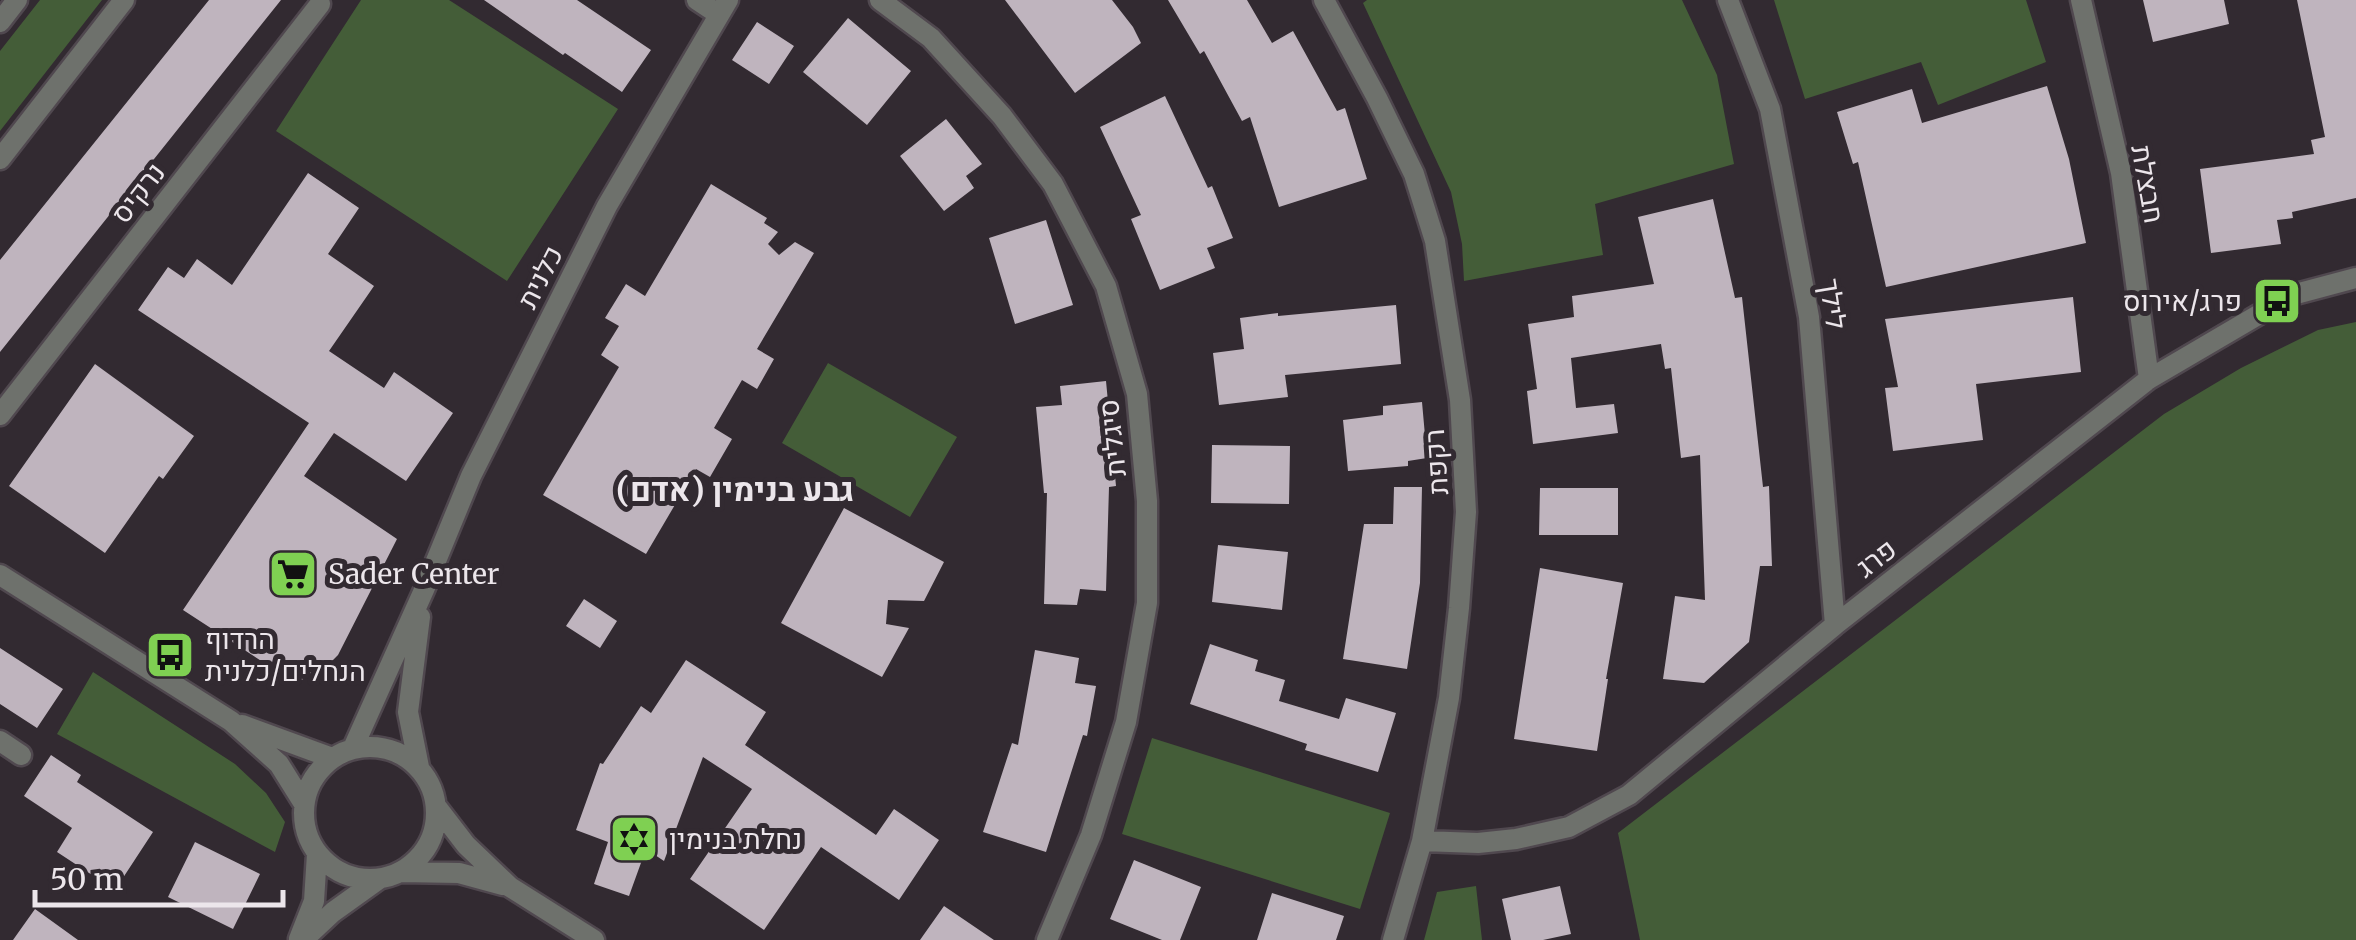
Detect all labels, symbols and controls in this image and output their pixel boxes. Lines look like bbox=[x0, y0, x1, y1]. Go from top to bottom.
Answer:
street label: חבצלת bbox=[2123, 142, 2173, 226]
street label: נרקיס bbox=[103, 155, 173, 231]
street label: כלנית bbox=[509, 240, 571, 314]
bus stop icon: פרג/אירוס bbox=[2251, 275, 2303, 327]
street label: לילך bbox=[1811, 276, 1855, 332]
place label: פרג/אירוס bbox=[2123, 283, 2242, 319]
street label: סיגלית bbox=[1090, 398, 1134, 478]
street label: רקפת bbox=[1416, 428, 1456, 496]
district label: גבע בנימין (אדם) bbox=[616, 470, 854, 510]
street label: פרג bbox=[1848, 531, 1904, 585]
supermarket icon: Sader Center bbox=[267, 548, 319, 600]
place label: Sader Center bbox=[328, 556, 499, 592]
place label: הרדוף הנחלים/כלנית bbox=[205, 621, 366, 689]
bus stop icon: הרדוף הנחלים/כלנית bbox=[144, 629, 196, 681]
synagogue icon: נחלת בנימין bbox=[608, 813, 660, 865]
place label: נחלת בנימין bbox=[669, 821, 802, 857]
scale bar bbox=[35, 845, 282, 907]
text: 50 m bbox=[50, 860, 123, 898]

